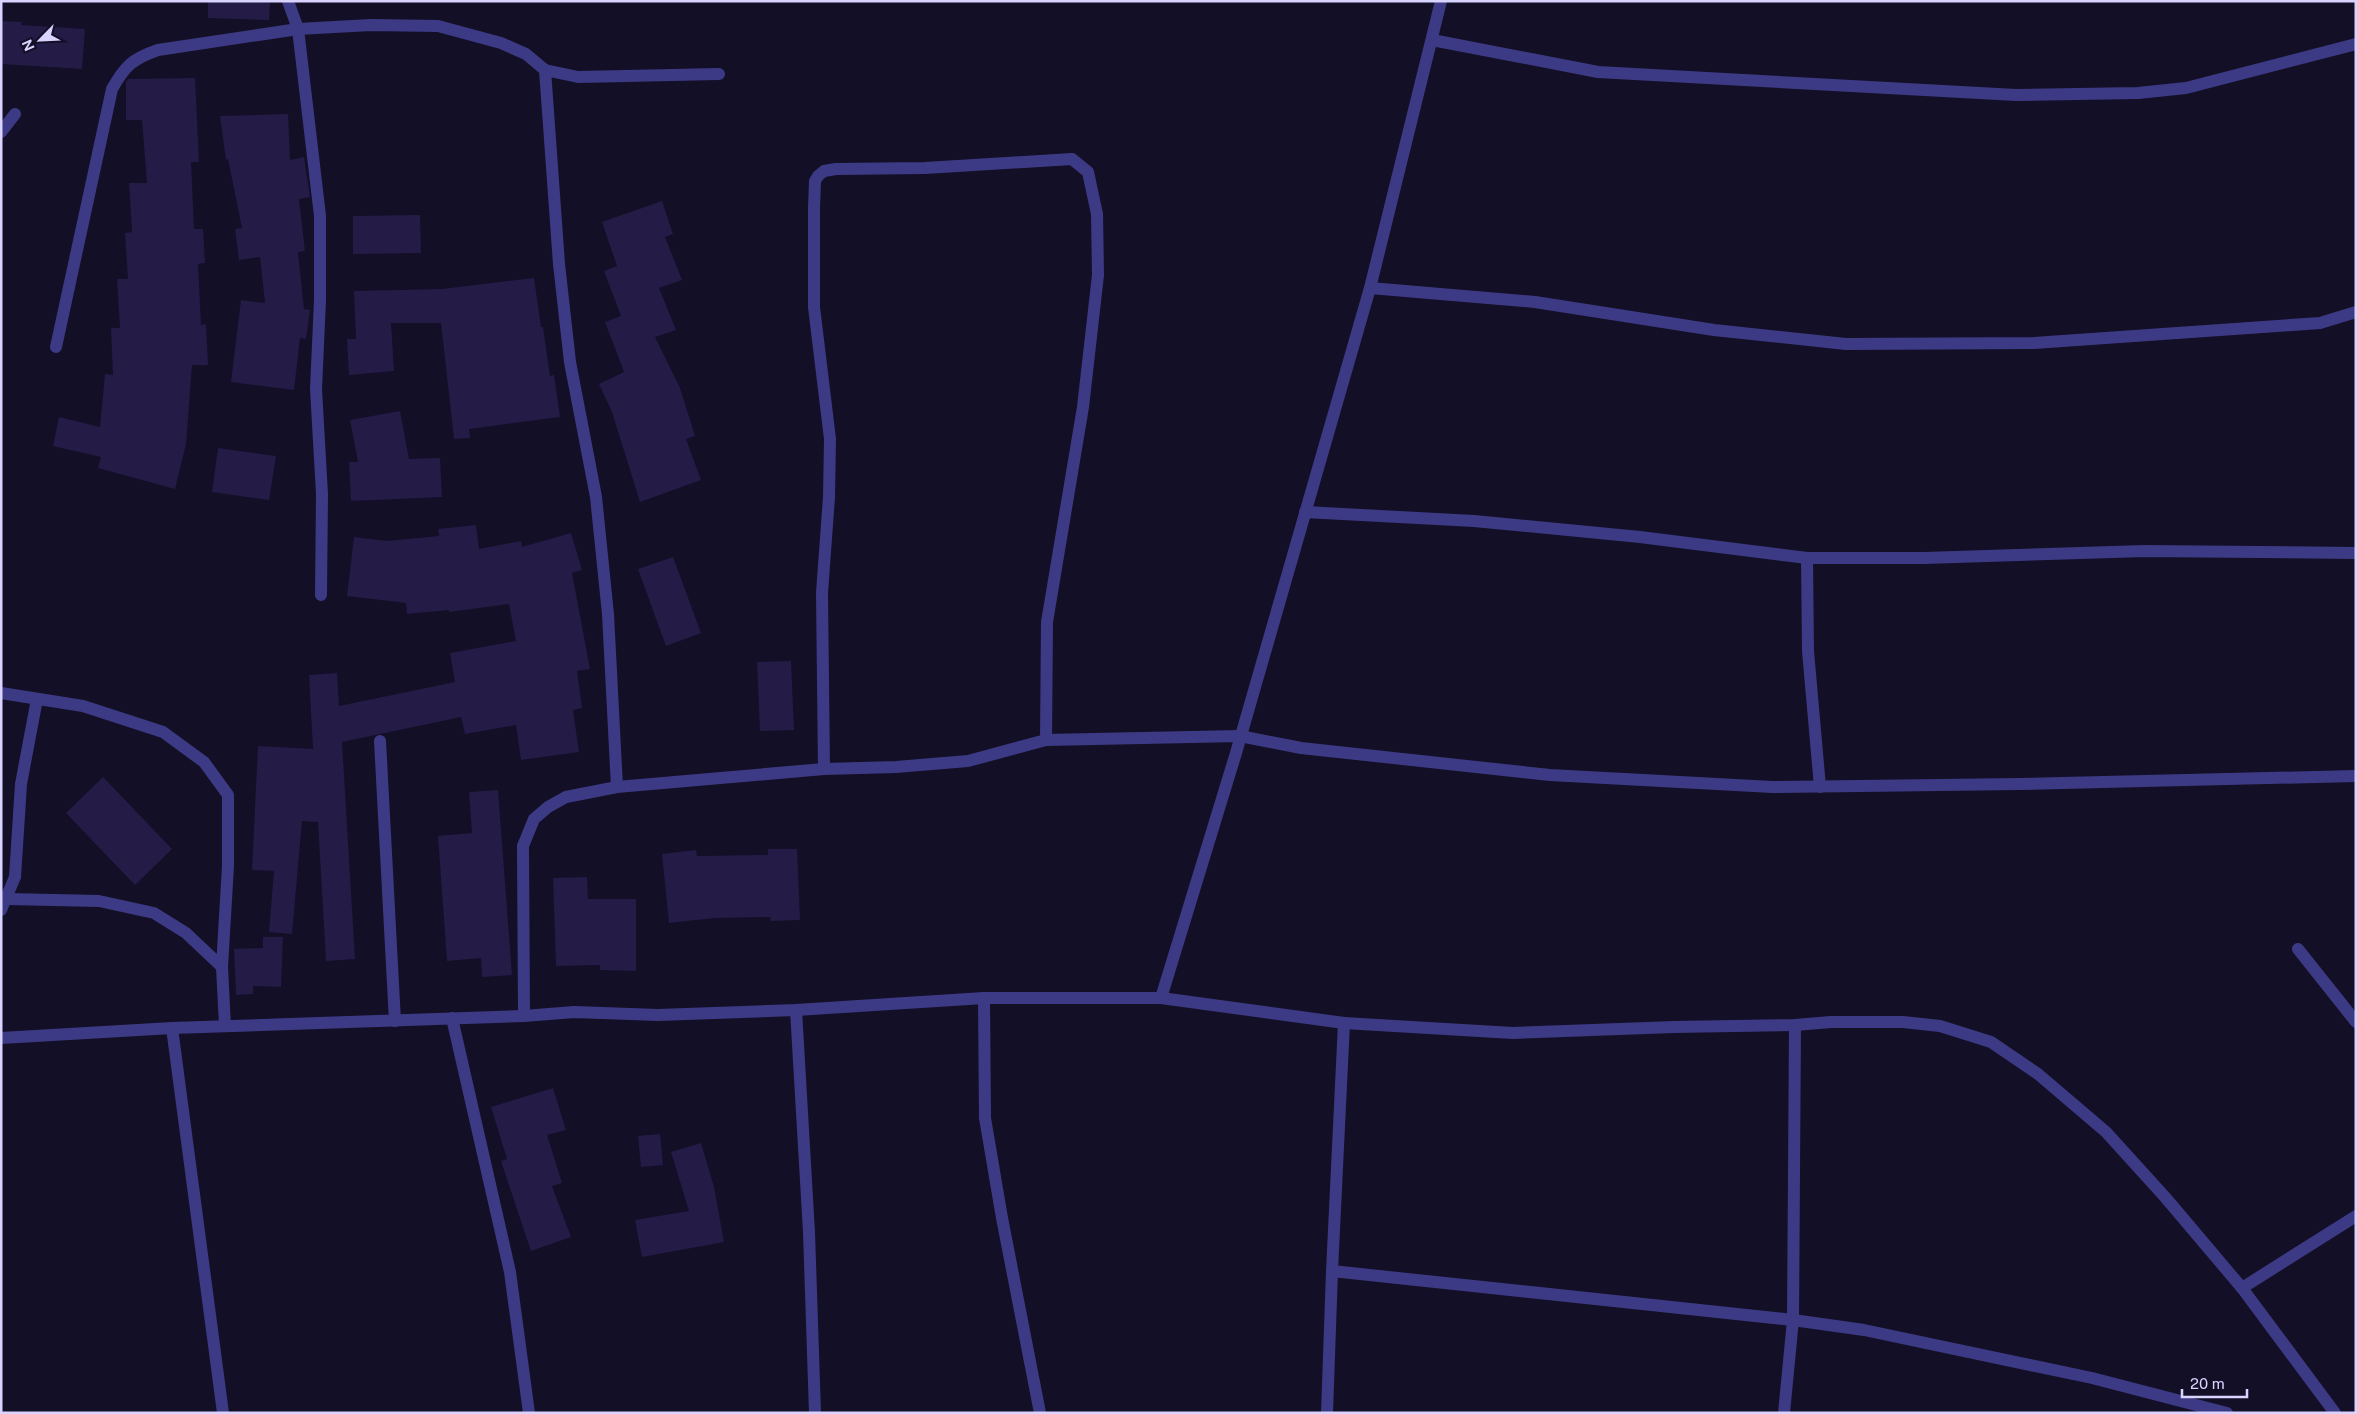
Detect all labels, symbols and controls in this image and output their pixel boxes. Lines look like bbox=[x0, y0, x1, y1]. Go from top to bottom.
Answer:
north arrow bbox=[15, 15, 65, 65]
text: N bbox=[19, 37, 38, 54]
scale bar bbox=[2182, 1366, 2247, 1398]
text: 20 m bbox=[2190, 1375, 2225, 1392]

